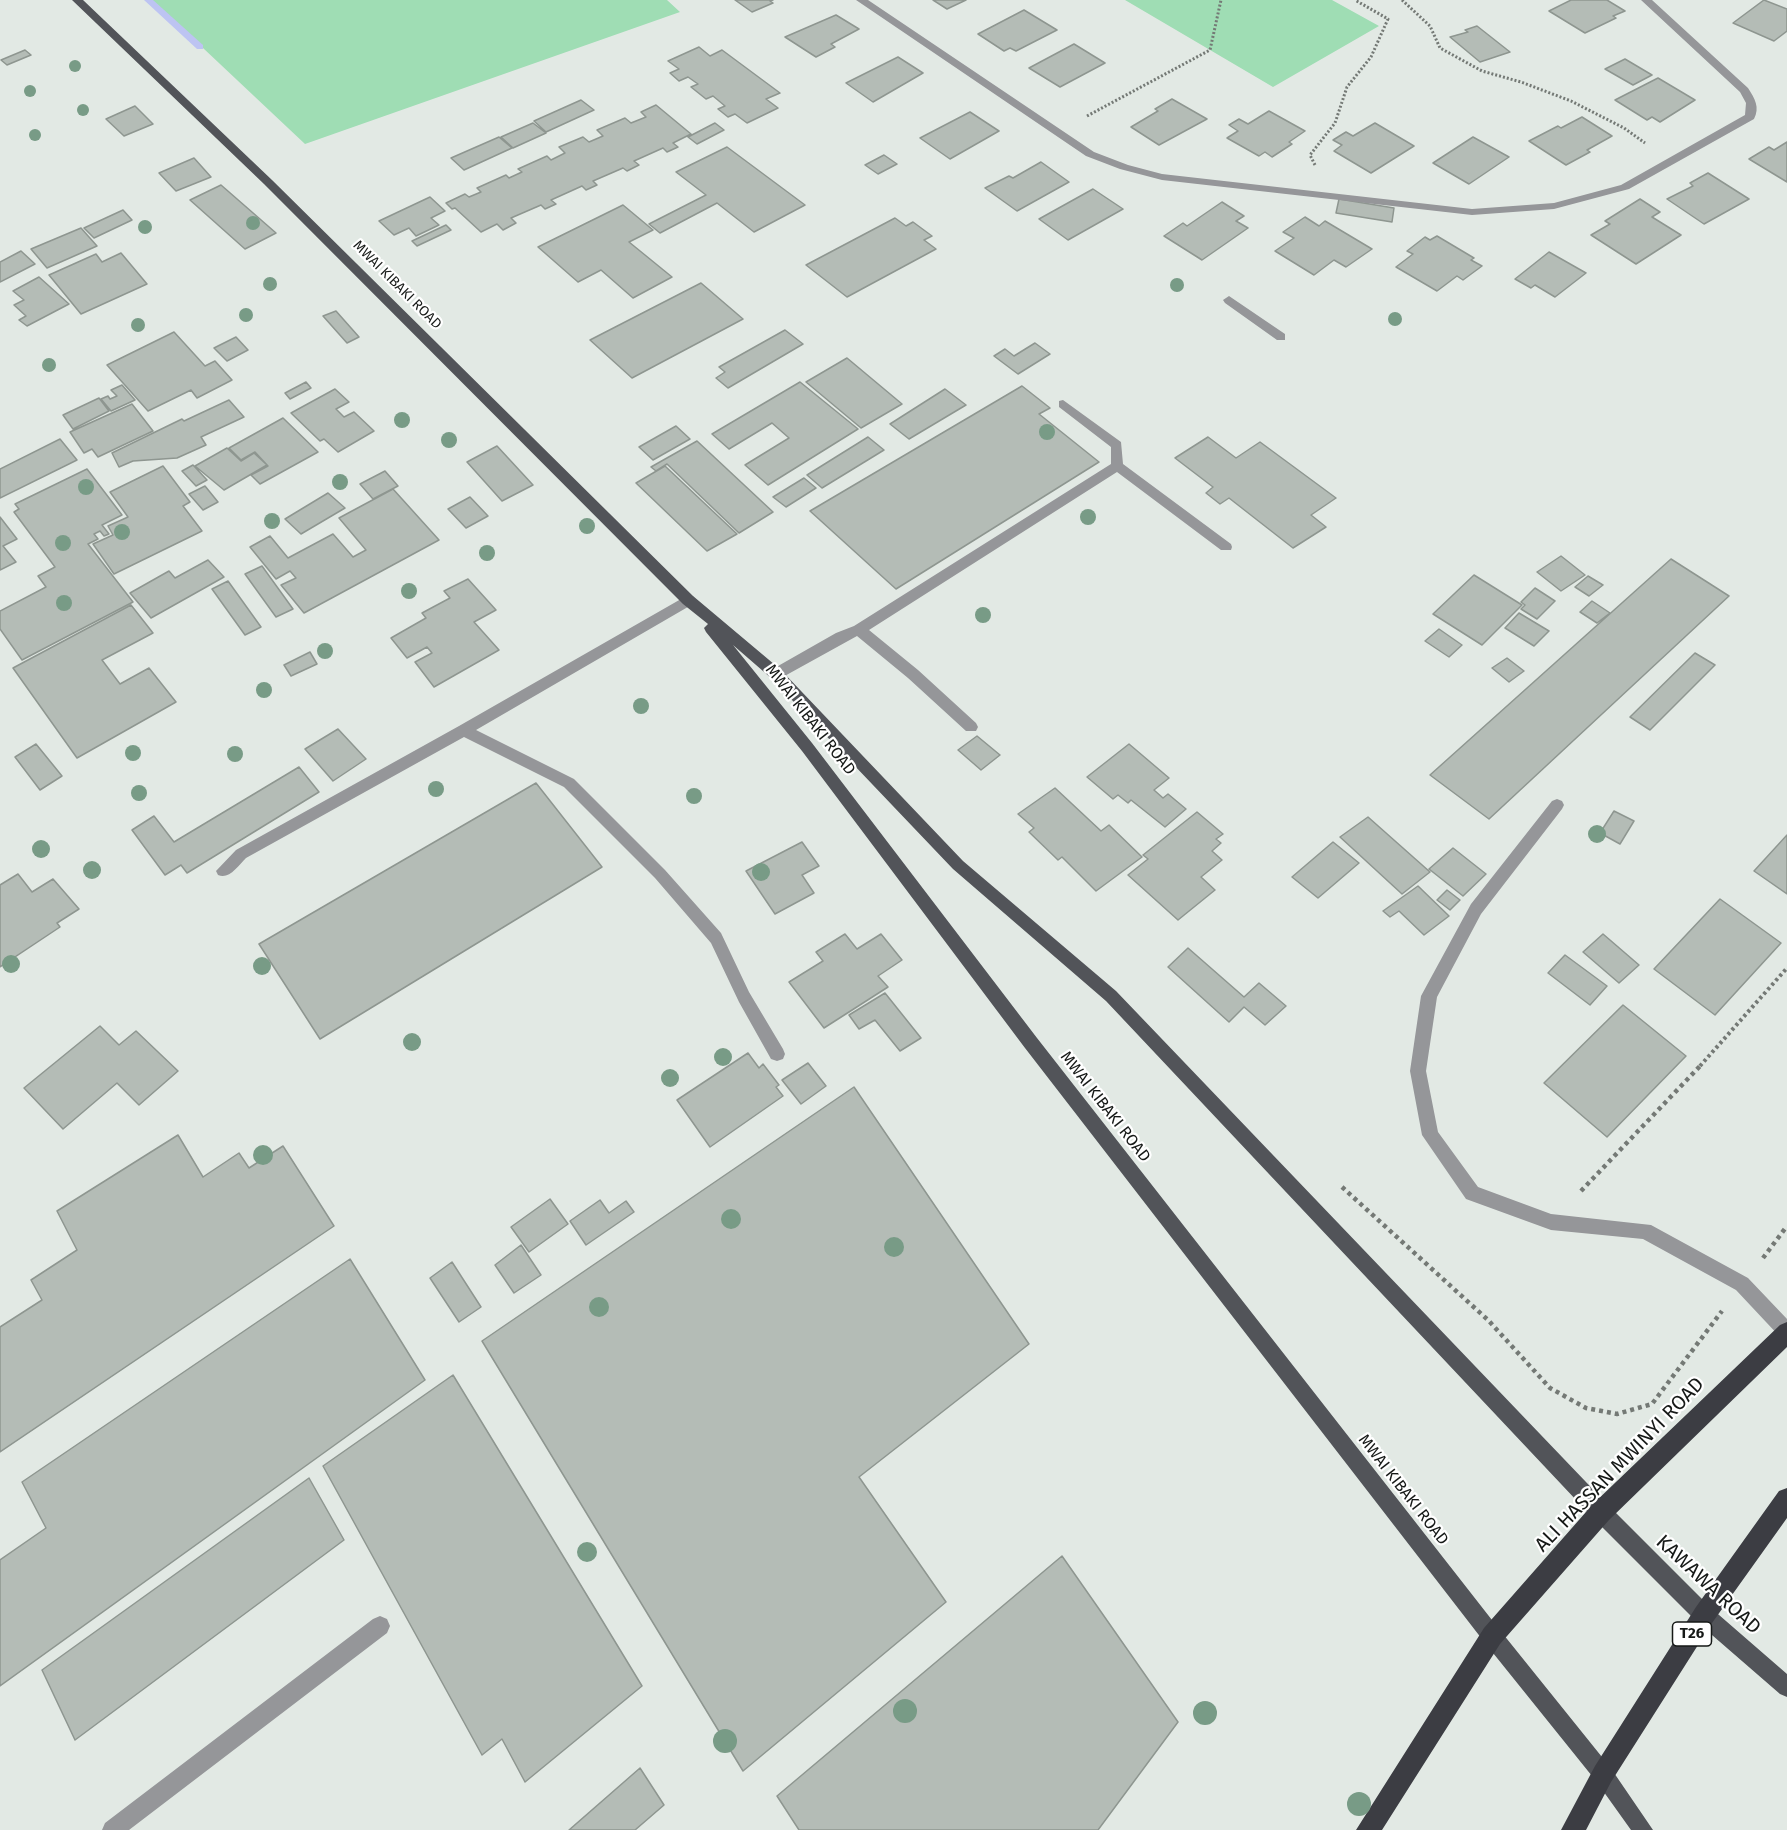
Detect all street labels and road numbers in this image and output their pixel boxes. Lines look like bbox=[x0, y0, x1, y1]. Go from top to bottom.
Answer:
street label: MWAI KIBAKI ROAD bbox=[349, 237, 445, 333]
street label: MWAI KIBAKI ROAD bbox=[761, 661, 859, 779]
street label: MWAI KIBAKI ROAD bbox=[1056, 1048, 1154, 1166]
street label: ALI HASSAN MWINYI ROAD bbox=[1530, 1373, 1710, 1557]
street label: MWAI KIBAKI ROAD bbox=[1354, 1431, 1452, 1549]
street label: KAWAWA ROAD bbox=[1651, 1530, 1765, 1640]
road number: T26 bbox=[1672, 1622, 1712, 1646]

